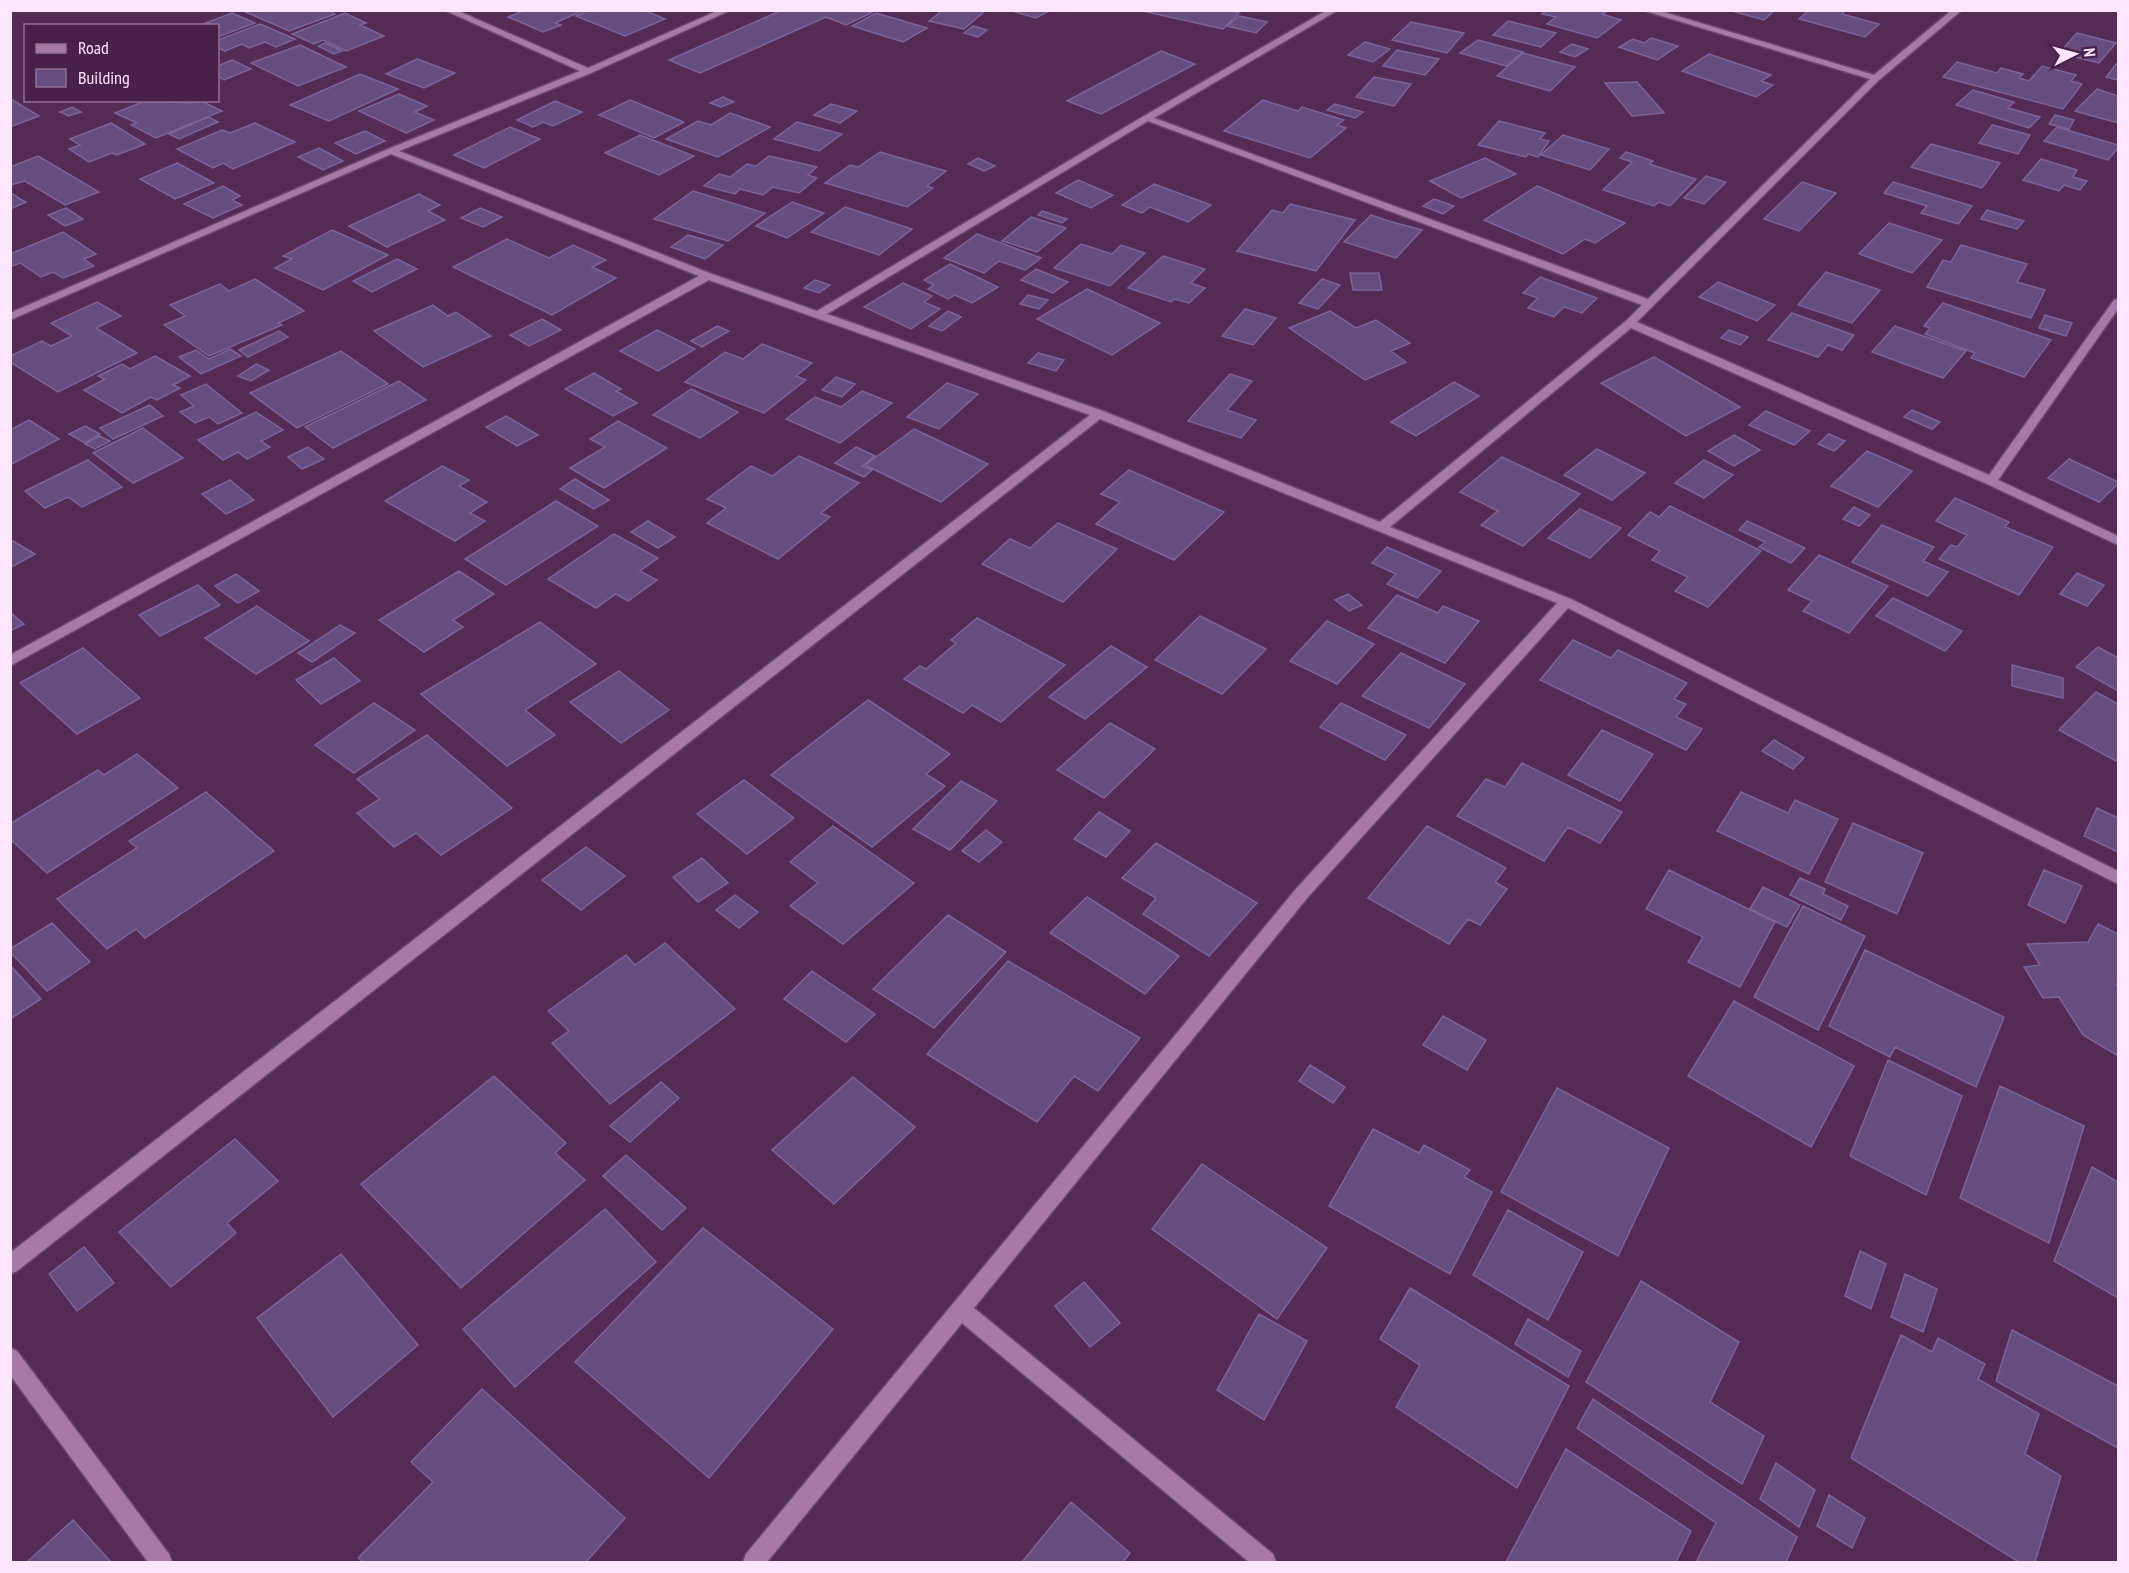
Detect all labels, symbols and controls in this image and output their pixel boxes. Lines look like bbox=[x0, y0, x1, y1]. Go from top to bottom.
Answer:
legend bbox=[24, 24, 219, 102]
north arrow bbox=[2045, 24, 2105, 84]
text: Road bbox=[78, 36, 109, 59]
text: N bbox=[2080, 47, 2100, 58]
text: Building bbox=[78, 66, 130, 89]

